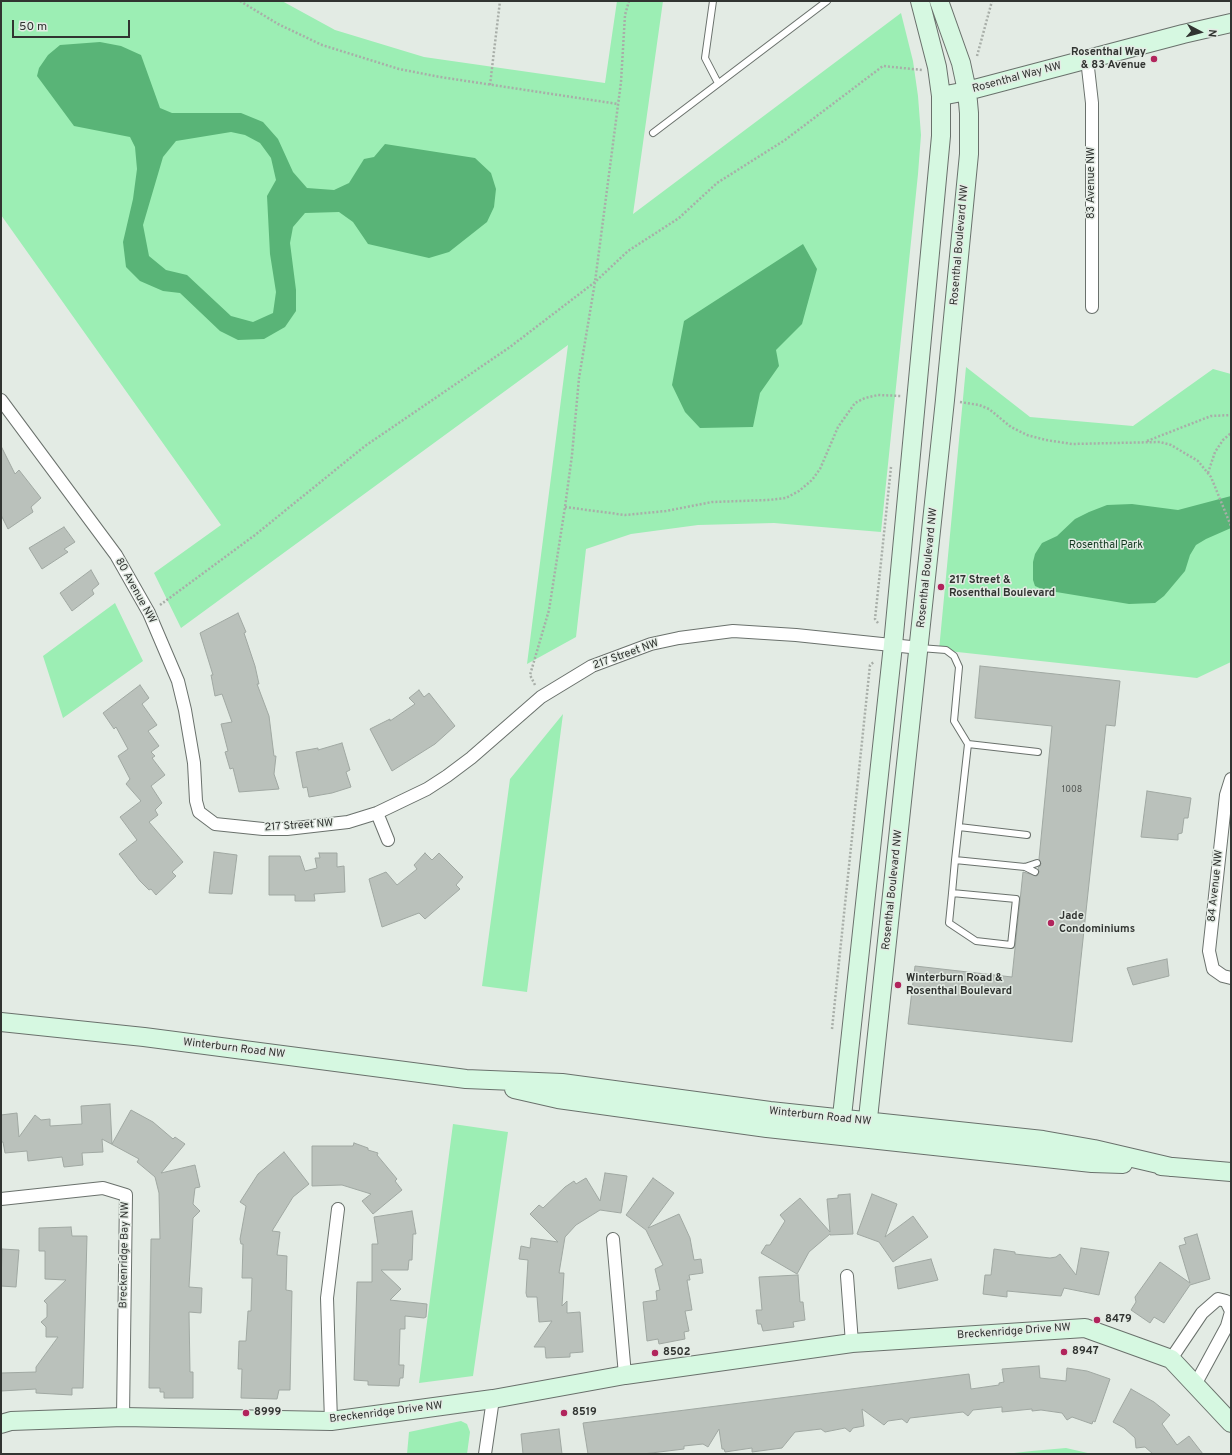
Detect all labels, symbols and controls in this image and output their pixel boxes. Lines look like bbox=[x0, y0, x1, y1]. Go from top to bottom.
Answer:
scale bar bbox=[14, 12, 132, 38]
north arrow bbox=[1180, 12, 1220, 52]
text: 50 m bbox=[19, 19, 47, 35]
text: N bbox=[1205, 29, 1219, 38]
place label: Rosenthal Way & 83 Avenue bbox=[1071, 46, 1146, 72]
marker: Rosenthal Way & 83 Avenue bbox=[1149, 54, 1159, 64]
street label: Rosenthal Way NW bbox=[971, 60, 1063, 96]
street label: 83 Avenue NW bbox=[1085, 147, 1099, 219]
street label: Rosenthal Boulevard NW bbox=[948, 184, 972, 306]
street label: Rosenthal Boulevard NW bbox=[915, 507, 941, 629]
park label: Rosenthal Park bbox=[1069, 539, 1143, 553]
street label: 80 Avenue NW bbox=[112, 556, 158, 626]
place label: 217 Street & Rosenthal Boulevard bbox=[949, 574, 1055, 600]
marker: 217 Street & Rosenthal Boulevard bbox=[936, 582, 946, 592]
street label: 217 Street NW bbox=[591, 637, 661, 673]
house number: 1008 bbox=[1062, 785, 1082, 795]
street label: 217 Street NW bbox=[264, 817, 334, 835]
street label: Rosenthal Boulevard NW bbox=[880, 829, 906, 951]
street label: 84 Avenue NW bbox=[1206, 849, 1226, 923]
place label: Jade Condominiums bbox=[1059, 910, 1135, 936]
marker: Jade Condominiums bbox=[1046, 918, 1056, 928]
place label: Winterburn Road & Rosenthal Boulevard bbox=[906, 972, 1012, 998]
marker: Winterburn Road & Rosenthal Boulevard bbox=[893, 980, 903, 990]
street label: Winterburn Road NW bbox=[182, 1036, 286, 1062]
street label: Winterburn Road NW bbox=[768, 1105, 872, 1129]
street label: Breckenridge Bay NW bbox=[117, 1201, 133, 1309]
place label: 8479 bbox=[1105, 1313, 1132, 1327]
marker: 8479 bbox=[1092, 1315, 1102, 1325]
street label: Breckenridge Drive NW bbox=[957, 1321, 1071, 1343]
place label: 8947 bbox=[1072, 1345, 1099, 1359]
place label: 8502 bbox=[663, 1346, 691, 1360]
marker: 8947 bbox=[1059, 1347, 1069, 1357]
marker: 8502 bbox=[650, 1348, 660, 1358]
street label: Breckenridge Drive NW bbox=[329, 1399, 443, 1427]
place label: 8999 bbox=[254, 1406, 281, 1420]
place label: 8519 bbox=[572, 1406, 597, 1420]
marker: 8999 bbox=[241, 1408, 251, 1418]
marker: 8519 bbox=[559, 1408, 569, 1418]

